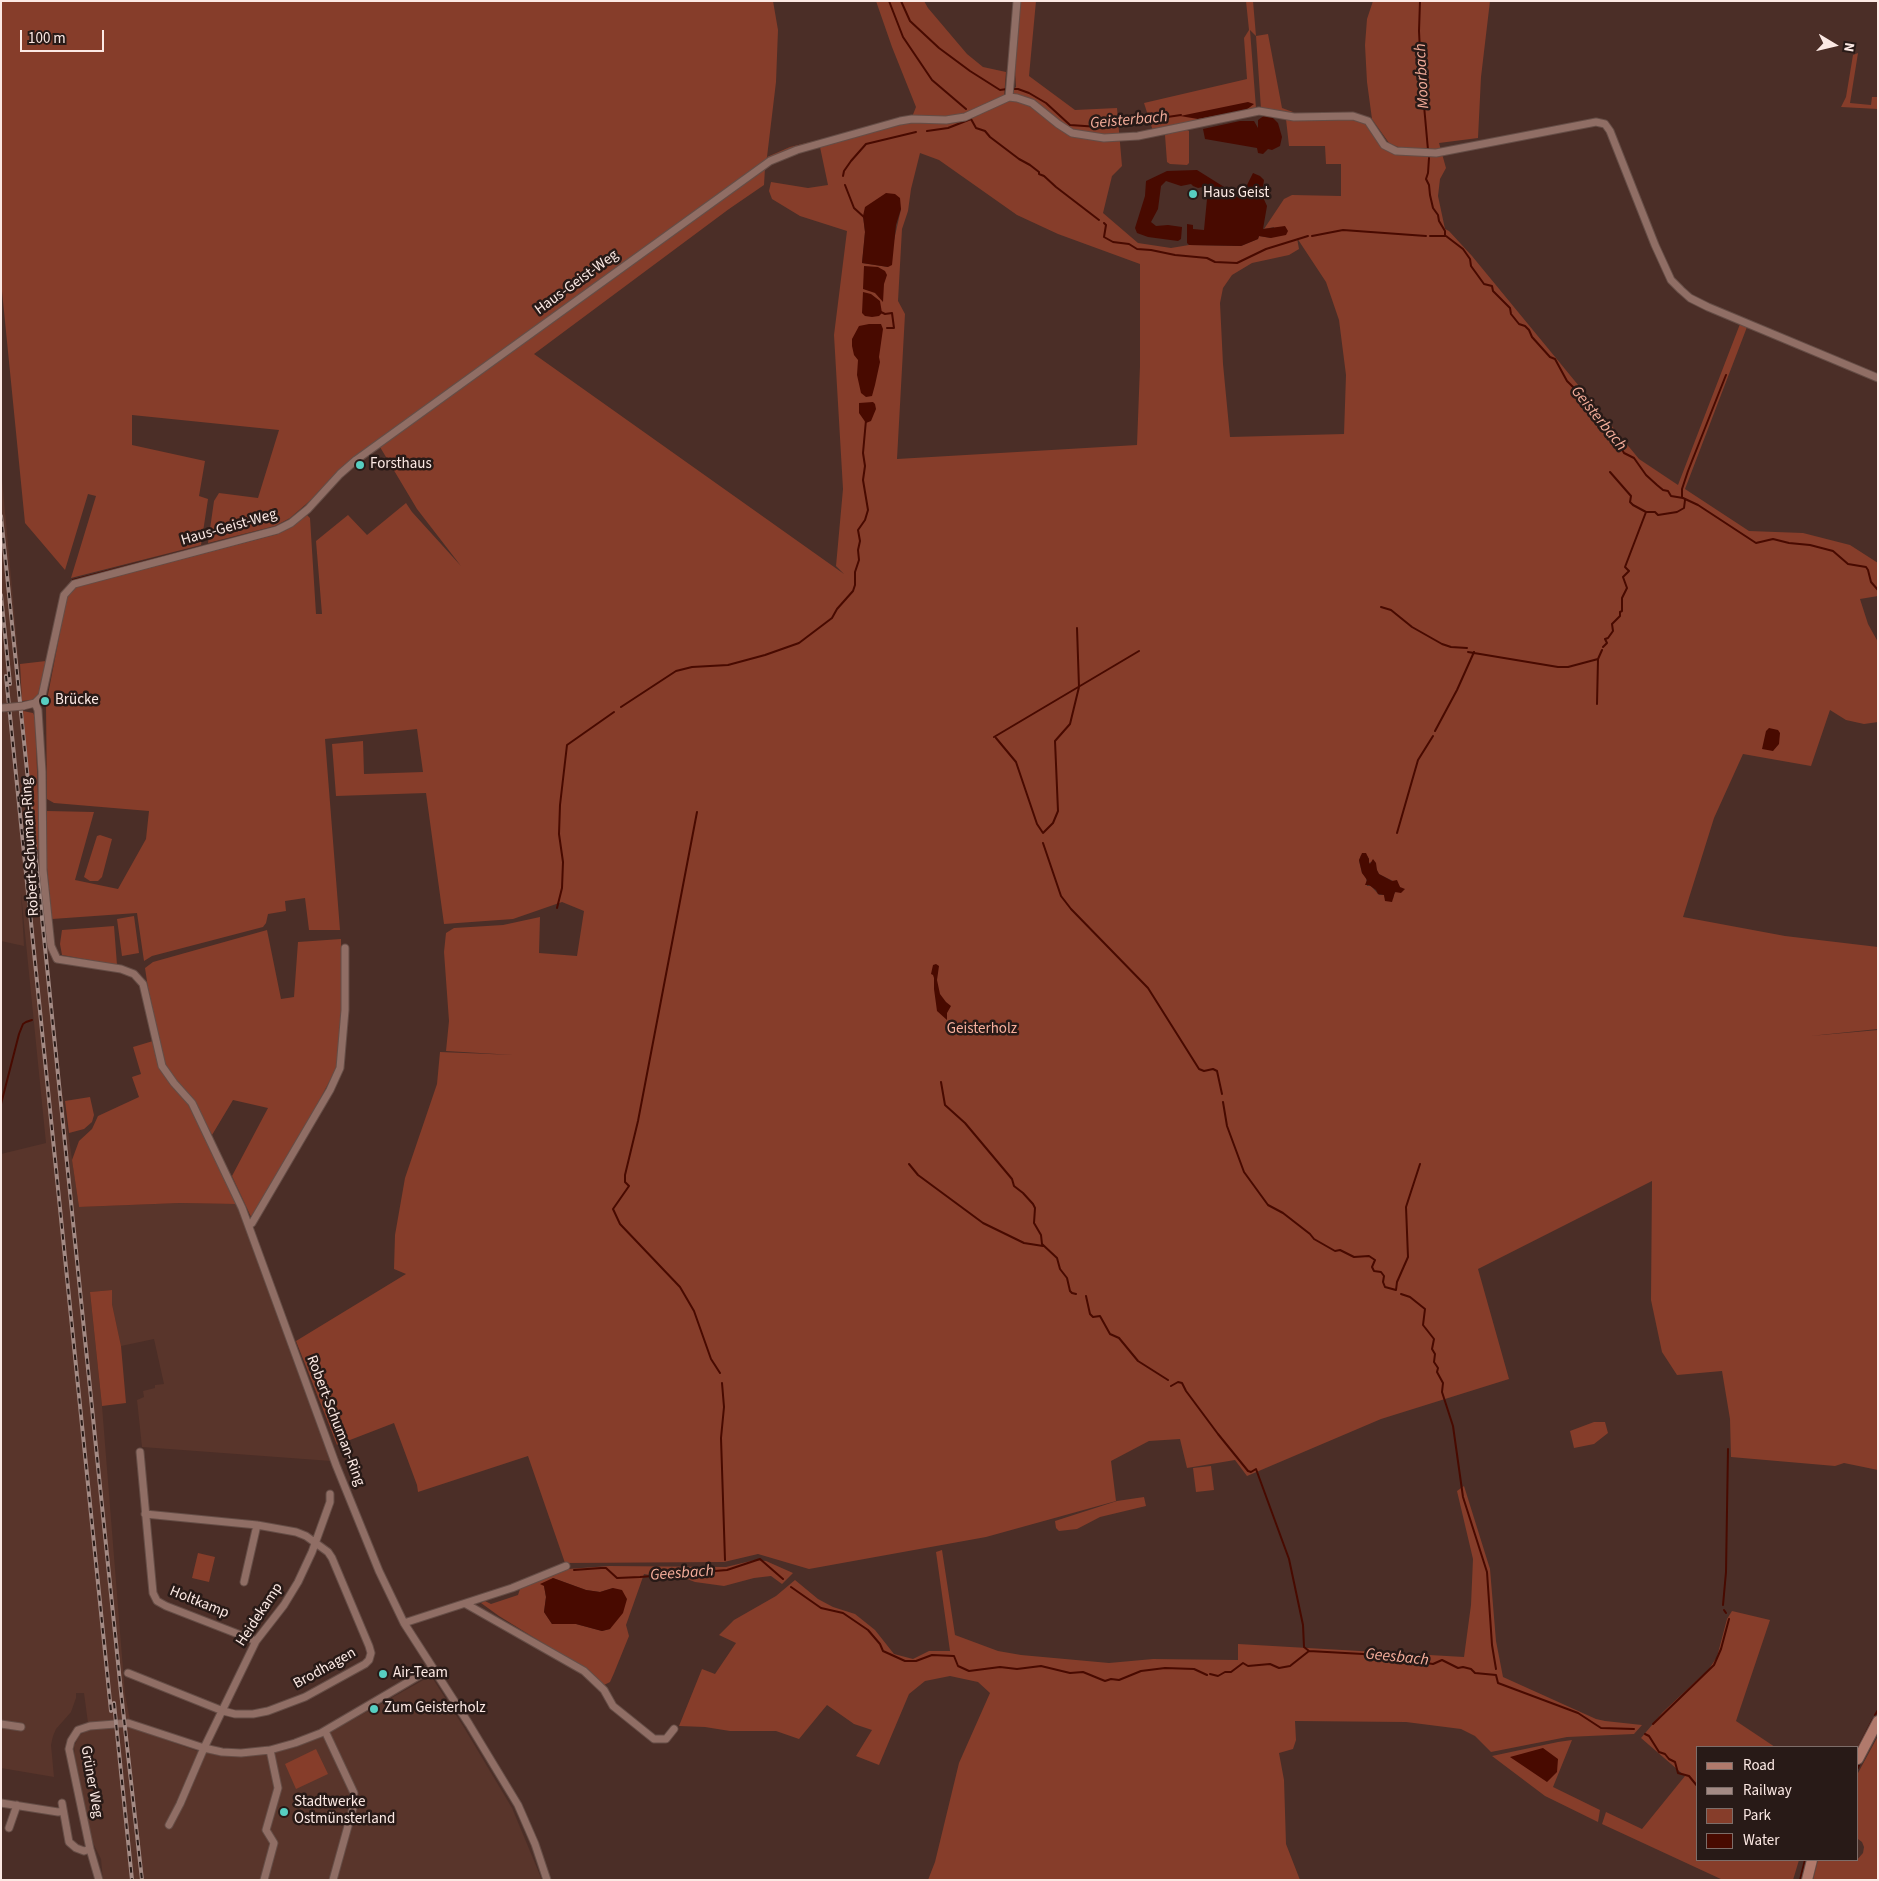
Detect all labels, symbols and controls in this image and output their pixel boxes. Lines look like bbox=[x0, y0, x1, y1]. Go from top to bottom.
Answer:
scale bar bbox=[22, 20, 106, 52]
north arrow bbox=[1809, 20, 1859, 70]
text: 100 m bbox=[28, 28, 66, 49]
text: N bbox=[1838, 41, 1859, 54]
water label: Moorbach bbox=[1412, 43, 1434, 109]
water label: Geisterbach bbox=[1089, 108, 1169, 134]
place label: Haus Geist bbox=[1203, 185, 1269, 203]
marker: Haus Geist bbox=[1187, 188, 1199, 200]
street label: Haus-Geist-Weg bbox=[532, 247, 622, 319]
water label: Geisterbach bbox=[1566, 383, 1630, 455]
place label: Forsthaus bbox=[370, 456, 432, 474]
marker: Forsthaus bbox=[354, 459, 366, 471]
street label: Haus-Geist-Weg bbox=[179, 506, 279, 550]
place label: Brücke bbox=[55, 692, 99, 710]
marker: Brücke bbox=[39, 695, 51, 707]
street label: Robert-Schuman-Ring bbox=[18, 777, 44, 917]
park label: Geisterholz bbox=[947, 1021, 1017, 1039]
street label: Robert-Schuman-Ring bbox=[302, 1353, 368, 1489]
water label: Geesbach bbox=[650, 1562, 714, 1586]
street label: Heidekamp bbox=[233, 1580, 287, 1650]
street label: Holtkamp bbox=[167, 1583, 231, 1623]
street label: Brodhagen bbox=[290, 1644, 360, 1694]
water label: Geesbach bbox=[1364, 1645, 1430, 1671]
place label: Air-Team bbox=[393, 1665, 448, 1683]
marker: Air-Team bbox=[377, 1668, 389, 1680]
place label: Zum Geisterholz bbox=[384, 1700, 486, 1718]
marker: Zum Geisterholz bbox=[368, 1703, 380, 1715]
street label: Grüner Weg bbox=[76, 1744, 106, 1820]
legend bbox=[1696, 1746, 1859, 1861]
text: Road bbox=[1743, 1755, 1775, 1776]
text: Railway bbox=[1743, 1780, 1792, 1801]
place label: Stadtwerke Ostmünsterland bbox=[294, 1794, 395, 1829]
text: Park bbox=[1743, 1805, 1771, 1826]
marker: Stadtwerke Ostmünsterland bbox=[278, 1806, 290, 1818]
text: Water bbox=[1743, 1830, 1779, 1851]

